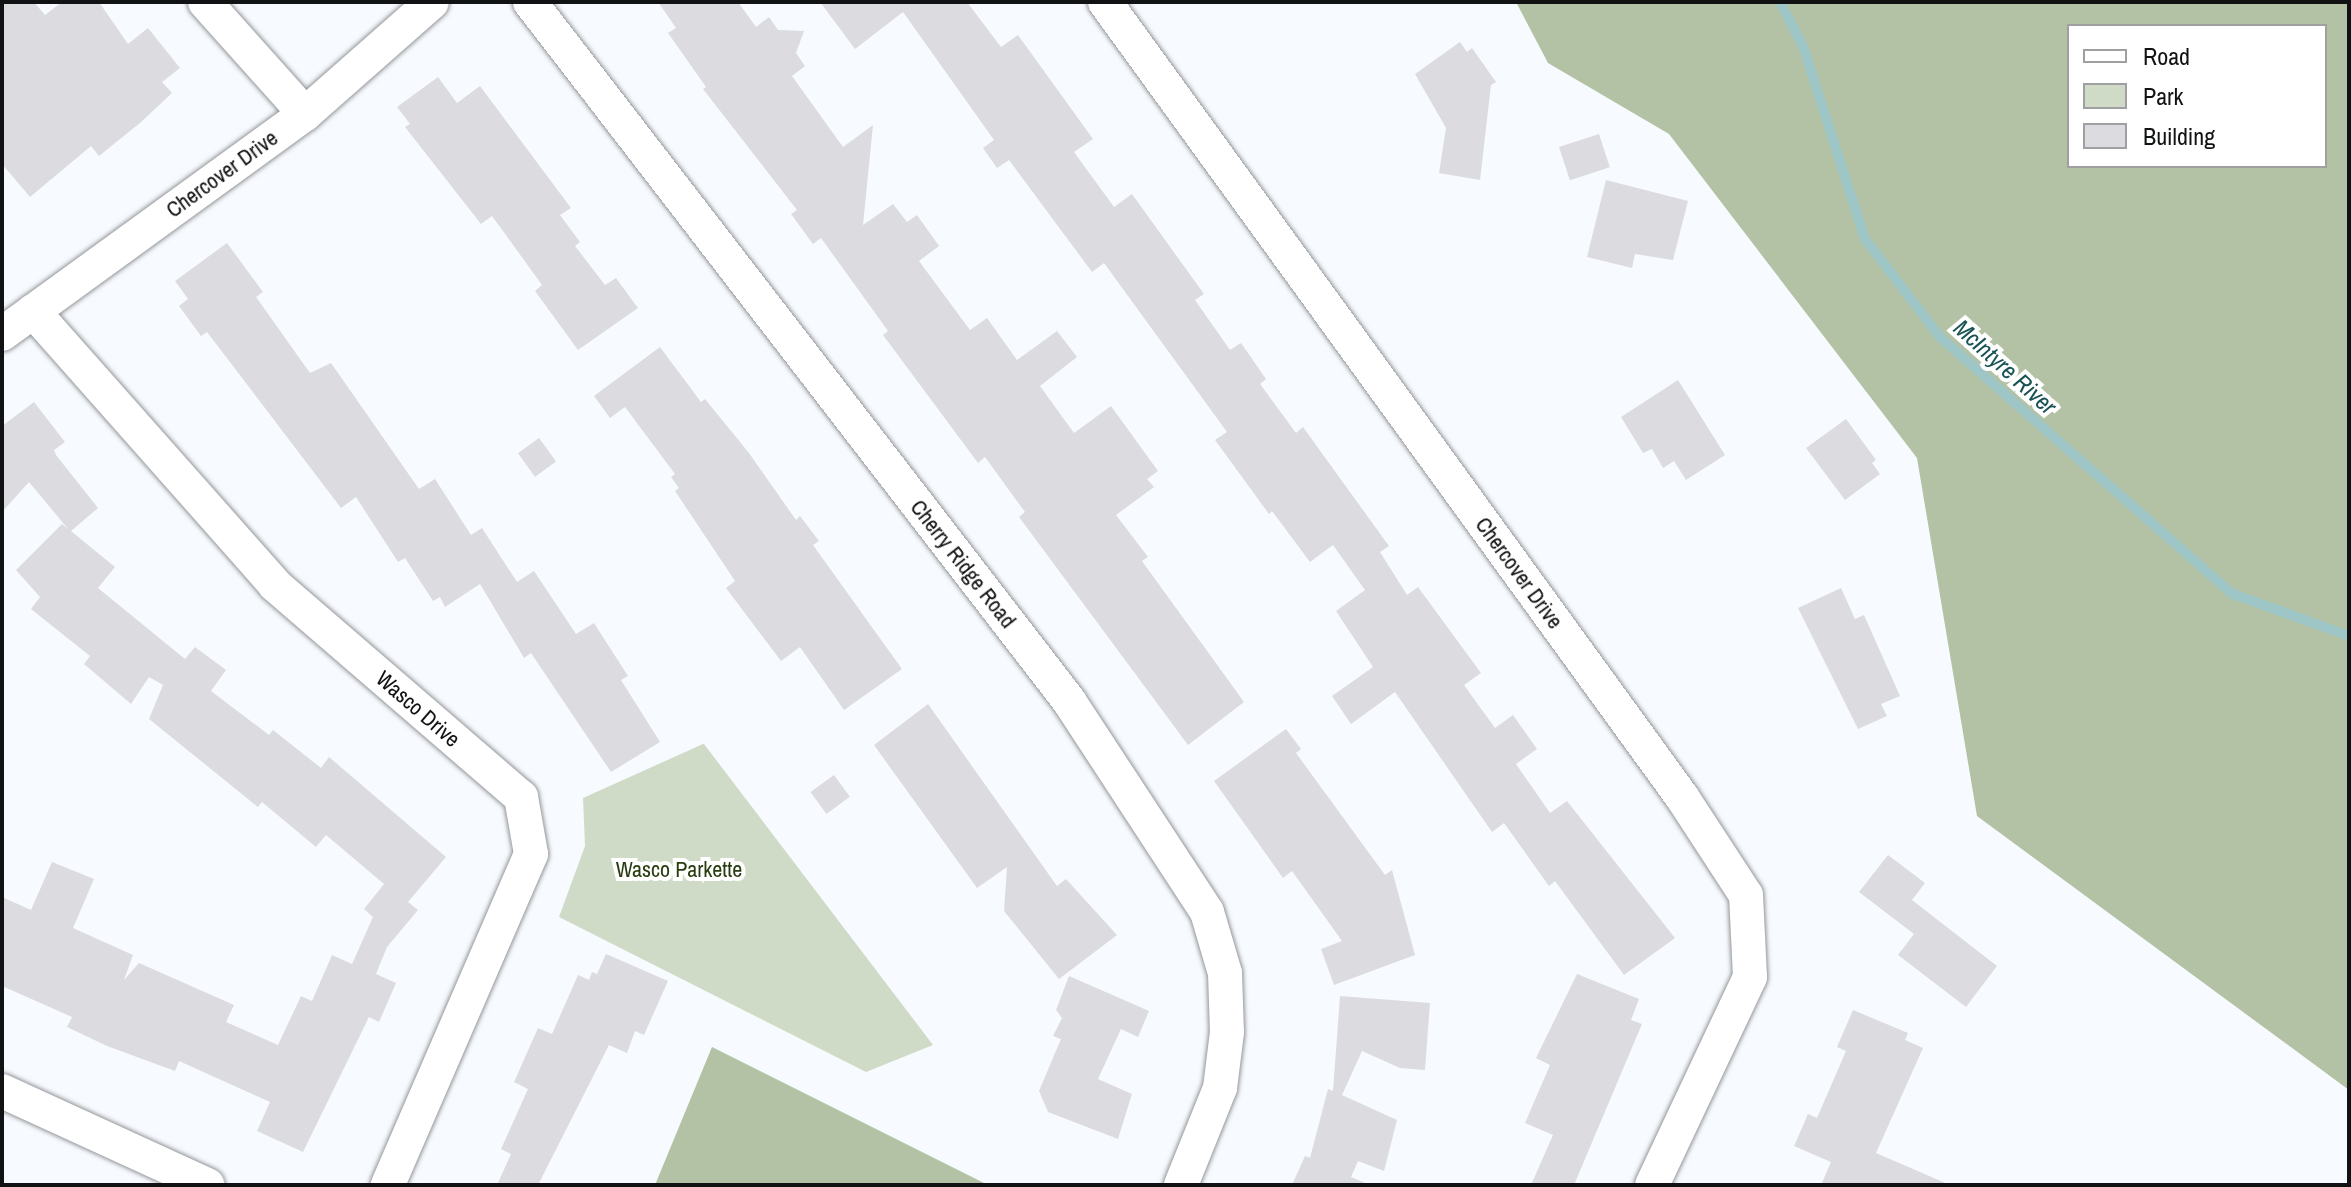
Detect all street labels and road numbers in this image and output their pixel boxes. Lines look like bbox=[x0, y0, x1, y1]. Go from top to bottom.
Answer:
street label: Chercover Drive bbox=[161, 125, 283, 223]
street label: Cherry Ridge Road bbox=[905, 495, 1021, 633]
street label: Chercover Drive bbox=[1470, 512, 1568, 634]
street label: Wasco Drive bbox=[371, 665, 465, 753]

